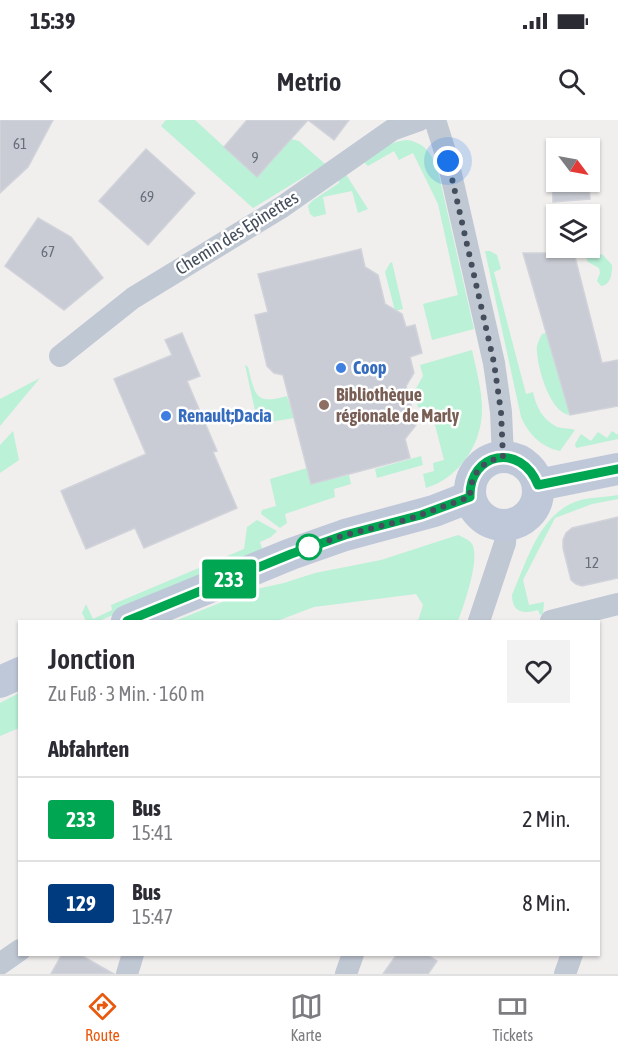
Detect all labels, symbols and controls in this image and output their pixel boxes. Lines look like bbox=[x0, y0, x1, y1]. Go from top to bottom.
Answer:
text: 15:39 bbox=[30, 8, 75, 34]
icon: back bbox=[30, 65, 63, 98]
icon: search bbox=[555, 65, 588, 98]
text: Metrio bbox=[277, 66, 342, 97]
house number: 61 bbox=[13, 135, 27, 152]
north arrow bbox=[546, 138, 600, 192]
map controls bbox=[546, 138, 600, 258]
your location bbox=[433, 146, 463, 176]
house number: 9 bbox=[251, 149, 259, 166]
street label: Chemin des Epinettes bbox=[171, 186, 302, 279]
house number: 69 bbox=[140, 188, 154, 205]
button: layers bbox=[546, 204, 600, 258]
house number: 67 bbox=[41, 243, 55, 260]
place label: Coop bbox=[353, 357, 387, 378]
marker: Coop bbox=[334, 361, 348, 375]
place label: Bibliothèque régionale de Marly bbox=[336, 384, 460, 426]
marker: Bibliothèque régionale de Marly bbox=[317, 398, 331, 412]
place label: Renault;Dacia bbox=[178, 405, 272, 426]
marker: Renault;Dacia bbox=[159, 409, 173, 423]
unlabelled marker bbox=[296, 534, 322, 560]
house number: 12 bbox=[585, 554, 599, 571]
line badge: 233 bbox=[194, 560, 264, 598]
text: 233 bbox=[214, 567, 244, 591]
button: heart bbox=[507, 640, 570, 703]
text: Jonction bbox=[48, 643, 135, 675]
text: Zu Fuß · 3 Min. · 160 m bbox=[48, 682, 205, 705]
text: Abfahrten bbox=[48, 736, 129, 762]
text: Bus bbox=[132, 795, 161, 821]
text: 2 Min. bbox=[522, 806, 570, 832]
text: 233 bbox=[66, 807, 96, 831]
text: 15:41 bbox=[132, 821, 173, 844]
text: Bus bbox=[132, 879, 161, 905]
text: 8 Min. bbox=[522, 890, 570, 916]
text: 129 bbox=[66, 891, 96, 915]
text: 15:47 bbox=[132, 905, 173, 928]
tab: Route bbox=[85, 990, 120, 1044]
tab: Karte bbox=[290, 990, 323, 1044]
tab: Tickets bbox=[493, 990, 533, 1044]

